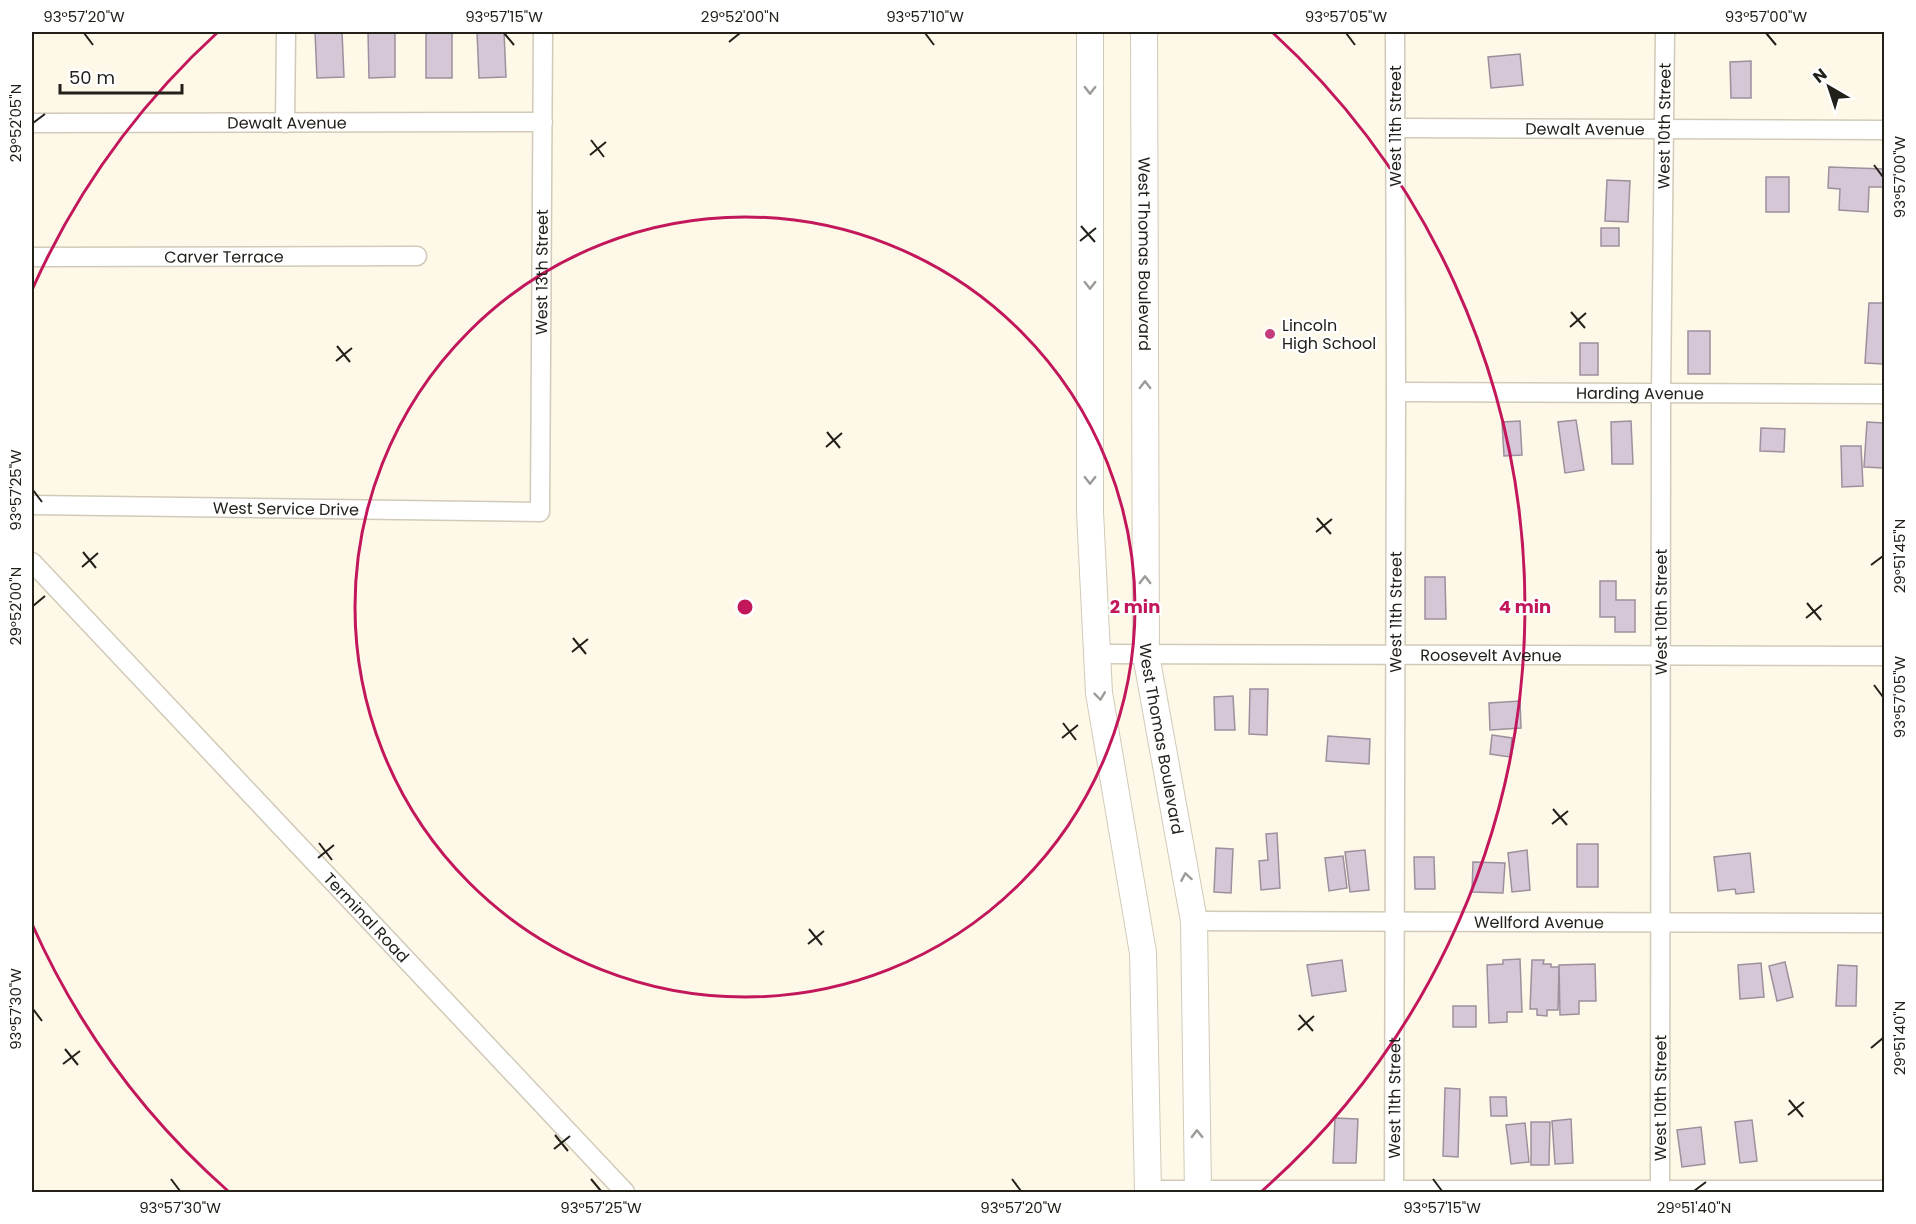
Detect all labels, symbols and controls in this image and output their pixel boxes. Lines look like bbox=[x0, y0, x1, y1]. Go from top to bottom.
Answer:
text: 93°57'20"W bbox=[43, 6, 125, 27]
text: 93°57'15"W bbox=[465, 6, 543, 27]
text: 29°52'00"N bbox=[701, 6, 779, 27]
text: 93°57'10"W bbox=[886, 6, 964, 27]
text: 93°57'05"W bbox=[1305, 6, 1388, 27]
text: 93°57'00"W bbox=[1725, 6, 1808, 27]
scale bar bbox=[60, 57, 182, 95]
north arrow bbox=[1799, 57, 1859, 117]
street label: West 10th Street bbox=[1652, 63, 1676, 189]
text: N bbox=[1808, 63, 1832, 88]
text: 50 m bbox=[69, 65, 115, 90]
street label: West 11th Street bbox=[1384, 65, 1407, 187]
text: 29°52'05"N bbox=[5, 84, 26, 162]
one-way arrow bbox=[1084, 85, 1096, 94]
street label: Dewalt Avenue bbox=[227, 111, 347, 134]
street label: Dewalt Avenue bbox=[1525, 117, 1645, 141]
text: 93°57'00"W bbox=[1889, 135, 1910, 218]
street label: West Thomas Boulevard bbox=[1133, 157, 1157, 351]
street label: West 13th Street bbox=[530, 209, 553, 335]
street label: Carver Terrace bbox=[164, 245, 284, 268]
one-way arrow bbox=[1084, 280, 1096, 289]
place label: Lincoln High School bbox=[1282, 314, 1376, 355]
marker: Lincoln High School bbox=[1263, 327, 1277, 341]
one-way arrow bbox=[1139, 381, 1151, 390]
street label: Harding Avenue bbox=[1576, 381, 1704, 405]
text: 93°57'25"W bbox=[5, 449, 26, 531]
one-way arrow bbox=[1084, 475, 1096, 484]
street label: West Service Drive bbox=[213, 496, 359, 521]
text: 29°51'45"N bbox=[1889, 519, 1910, 593]
street label: West 10th Street bbox=[1649, 549, 1672, 675]
street label: West 11th Street bbox=[1384, 551, 1407, 673]
text: 29°52'00"N bbox=[5, 567, 26, 645]
one-way arrow bbox=[1139, 576, 1151, 585]
text: 2 min bbox=[1110, 594, 1160, 619]
text: 4 min bbox=[1499, 594, 1551, 619]
centre of rings bbox=[735, 597, 755, 617]
street label: West Thomas Boulevard bbox=[1134, 643, 1190, 836]
street label: Roosevelt Avenue bbox=[1420, 643, 1562, 667]
text: 93°57'05"W bbox=[1889, 655, 1910, 738]
one-way arrow bbox=[1093, 691, 1106, 700]
street label: Terminal Road bbox=[318, 867, 415, 967]
one-way arrow bbox=[1180, 872, 1193, 882]
street label: Wellford Avenue bbox=[1474, 910, 1604, 934]
text: 93°57'30"W bbox=[5, 968, 26, 1050]
text: 29°51'40"N bbox=[1889, 1001, 1910, 1075]
street label: West 10th Street bbox=[1649, 1035, 1672, 1161]
street label: West 11th Street bbox=[1383, 1037, 1406, 1159]
one-way arrow bbox=[1191, 1130, 1204, 1139]
text: 93°57'30"W bbox=[139, 1197, 221, 1218]
text: 93°57'25"W bbox=[560, 1197, 642, 1218]
text: 93°57'20"W bbox=[980, 1197, 1062, 1218]
text: 93°57'15"W bbox=[1403, 1197, 1481, 1218]
text: 29°51'40"N bbox=[1657, 1197, 1731, 1218]

